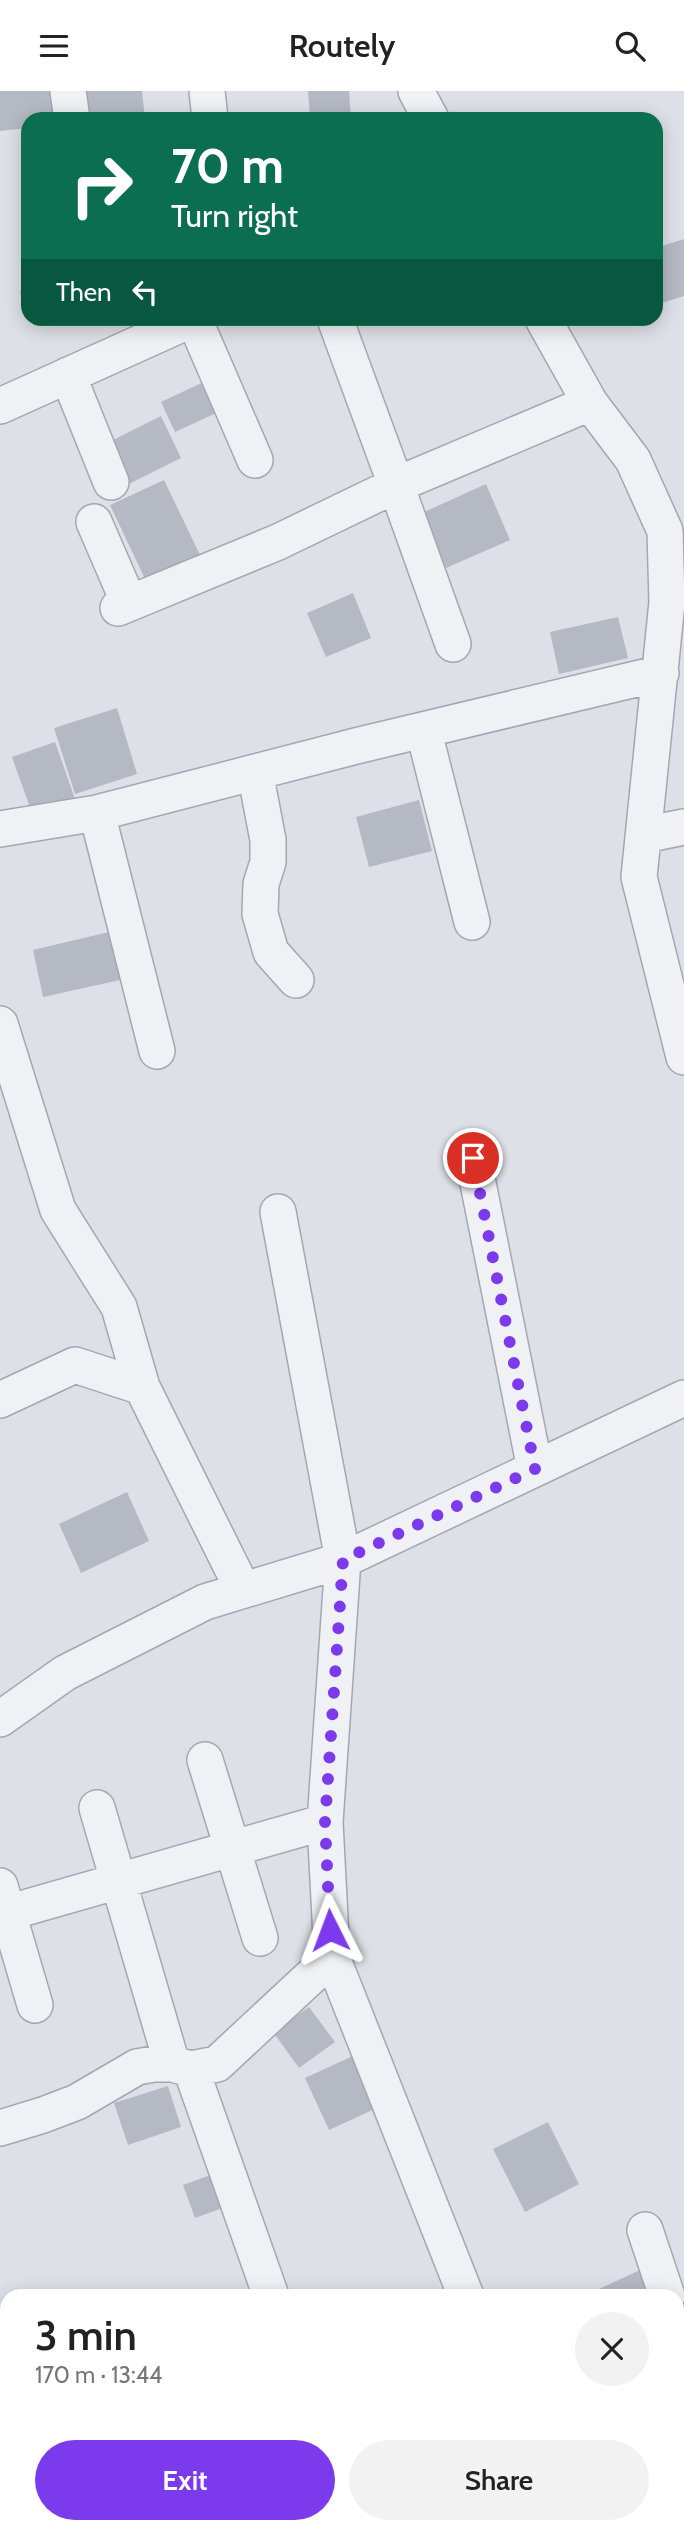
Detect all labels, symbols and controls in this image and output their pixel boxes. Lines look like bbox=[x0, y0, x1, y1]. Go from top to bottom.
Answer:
text: Routely bbox=[289, 26, 395, 65]
icon: menu bbox=[35, 27, 73, 65]
icon: search bbox=[611, 27, 649, 65]
text: 70 m bbox=[171, 136, 284, 195]
icon: right bbox=[56, 140, 147, 231]
text: Turn right bbox=[171, 196, 298, 235]
icon: left bbox=[126, 273, 164, 311]
text: Then bbox=[56, 276, 112, 308]
pin bbox=[443, 1128, 503, 1188]
icon: arrive bbox=[454, 1139, 492, 1177]
position arrow bbox=[293, 1893, 367, 1967]
text: 3 min bbox=[35, 2309, 137, 2361]
button: close bbox=[575, 2312, 649, 2386]
text: 170 m · 13:44 bbox=[35, 2361, 162, 2389]
button: Exit bbox=[35, 2440, 335, 2520]
button: Share bbox=[349, 2440, 649, 2520]

